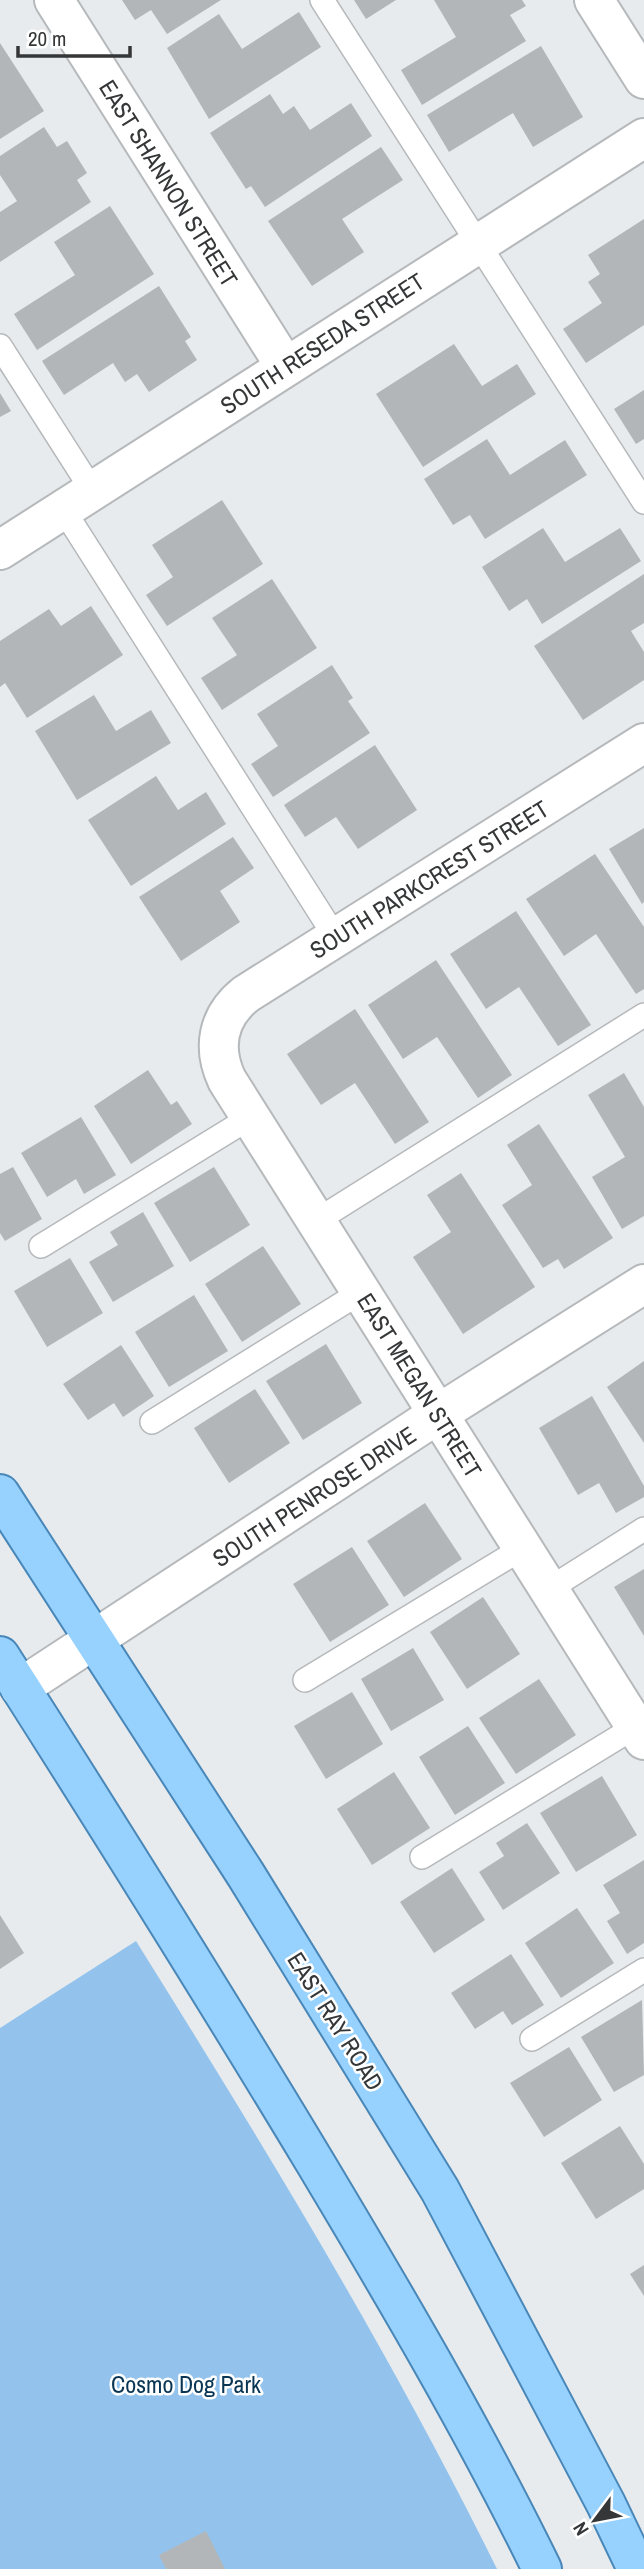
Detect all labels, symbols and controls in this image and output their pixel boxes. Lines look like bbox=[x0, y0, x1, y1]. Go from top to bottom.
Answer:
scale bar bbox=[18, 14, 130, 58]
text: 20 m bbox=[28, 24, 66, 53]
street label: EAST SHANNON STREET bbox=[92, 74, 246, 292]
street label: SOUTH RESEDA STREET bbox=[214, 265, 430, 421]
street label: SOUTH PARKCREST STREET bbox=[303, 792, 555, 966]
street label: EAST MEGAN STREET bbox=[350, 1287, 490, 1483]
street label: SOUTH PENROSE DRIVE bbox=[206, 1418, 422, 1574]
street label: EAST RAY ROAD bbox=[281, 1946, 391, 2096]
park label: Cosmo Dog Park bbox=[111, 2368, 261, 2400]
north arrow bbox=[560, 2485, 630, 2555]
text: N bbox=[567, 2517, 595, 2541]

